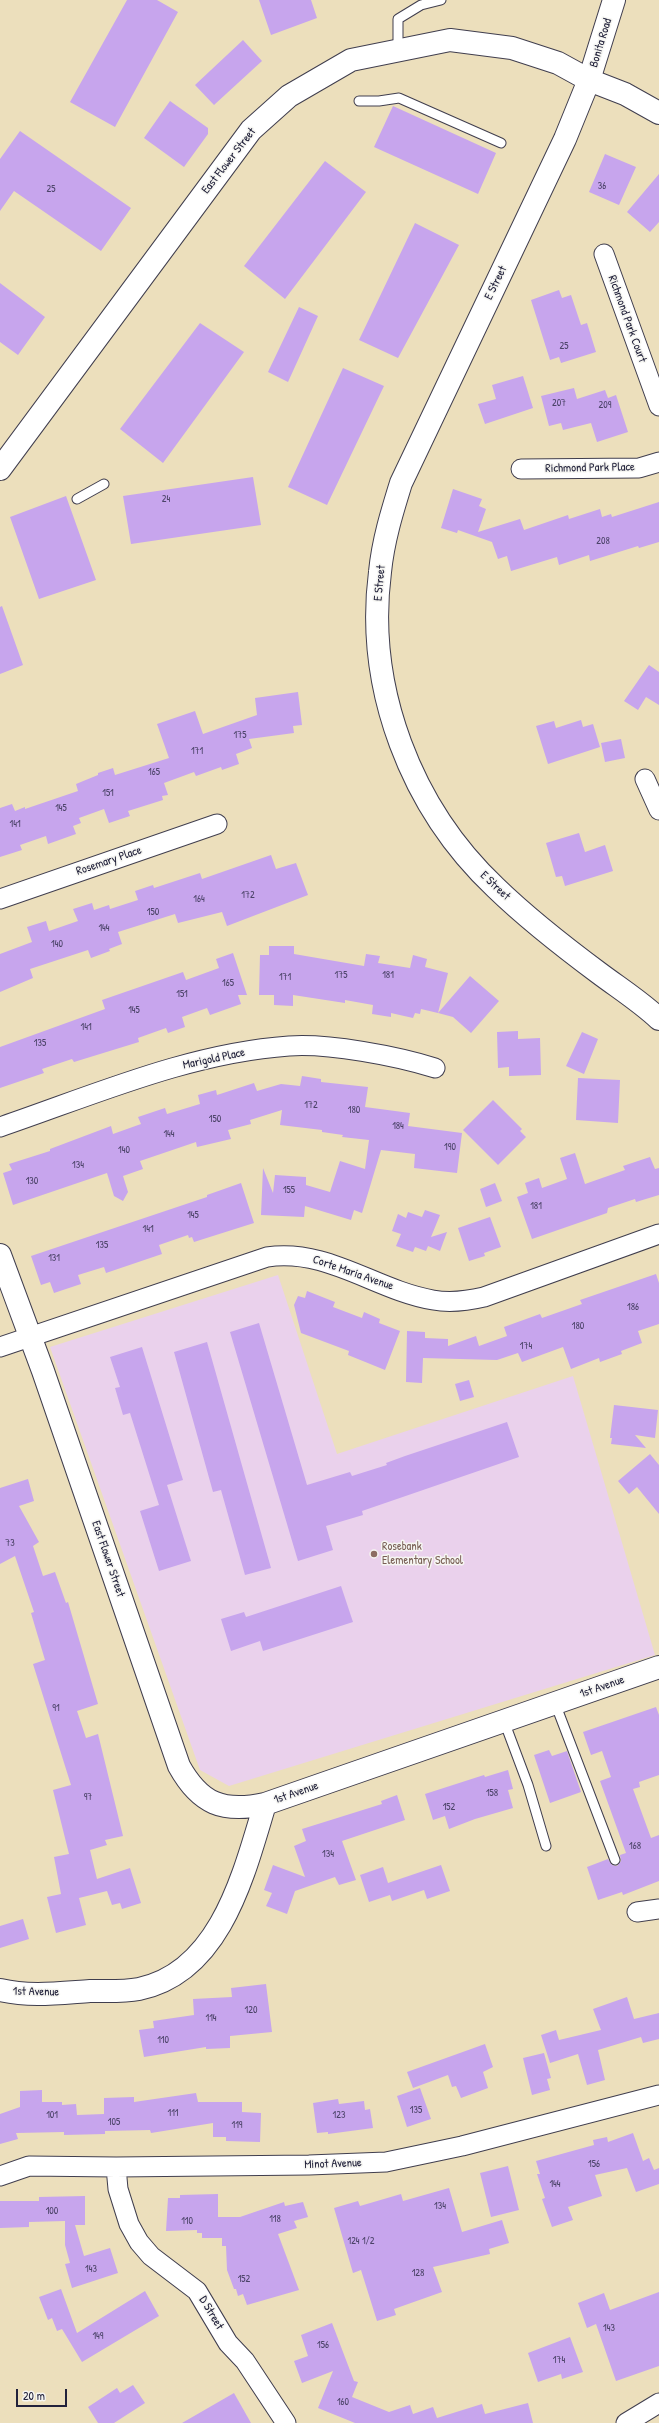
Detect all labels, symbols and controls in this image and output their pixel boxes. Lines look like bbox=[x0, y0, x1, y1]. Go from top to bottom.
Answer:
street label: Bonita Road bbox=[587, 17, 615, 69]
street label: East Flower Street bbox=[199, 125, 259, 197]
house number: 36 bbox=[598, 180, 606, 192]
house number: 25 bbox=[47, 183, 55, 195]
street label: E Street bbox=[482, 264, 510, 302]
street label: Richmond Park Court bbox=[605, 274, 649, 364]
house number: 25 bbox=[560, 340, 568, 352]
house number: 207 bbox=[552, 397, 566, 409]
house number: 209 bbox=[599, 399, 611, 411]
street label: Richmond Park Place bbox=[545, 460, 635, 476]
house number: 24 bbox=[162, 493, 170, 505]
house number: 208 bbox=[596, 535, 610, 547]
street label: E Street bbox=[371, 564, 389, 602]
house number: 175 bbox=[234, 729, 246, 741]
house number: 171 bbox=[191, 745, 203, 757]
house number: 165 bbox=[148, 766, 160, 778]
house number: 151 bbox=[102, 787, 114, 799]
house number: 145 bbox=[55, 802, 67, 814]
house number: 141 bbox=[9, 818, 21, 830]
street label: Rosemary Place bbox=[74, 843, 144, 879]
street label: E Street bbox=[477, 868, 513, 904]
house number: 172 bbox=[241, 889, 255, 901]
house number: 164 bbox=[193, 893, 205, 905]
house number: 150 bbox=[147, 906, 159, 918]
house number: 144 bbox=[98, 922, 110, 934]
house number: 140 bbox=[51, 938, 63, 950]
house number: 175 bbox=[335, 969, 347, 981]
house number: 181 bbox=[382, 969, 394, 981]
house number: 171 bbox=[279, 971, 291, 983]
house number: 165 bbox=[222, 977, 234, 989]
house number: 151 bbox=[176, 988, 188, 1000]
house number: 145 bbox=[128, 1004, 140, 1016]
house number: 141 bbox=[80, 1021, 92, 1033]
house number: 135 bbox=[34, 1037, 46, 1049]
street label: Marigold Place bbox=[182, 1045, 246, 1073]
house number: 172 bbox=[304, 1099, 318, 1111]
house number: 180 bbox=[348, 1104, 360, 1116]
house number: 150 bbox=[209, 1113, 221, 1125]
house number: 184 bbox=[392, 1120, 404, 1132]
house number: 144 bbox=[163, 1128, 175, 1140]
house number: 190 bbox=[444, 1141, 456, 1153]
house number: 140 bbox=[118, 1144, 130, 1156]
house number: 134 bbox=[72, 1159, 84, 1171]
house number: 130 bbox=[26, 1175, 38, 1187]
house number: 155 bbox=[283, 1184, 295, 1196]
house number: 181 bbox=[530, 1200, 542, 1212]
house number: 145 bbox=[187, 1209, 199, 1221]
house number: 141 bbox=[142, 1223, 154, 1235]
house number: 135 bbox=[96, 1239, 108, 1251]
house number: 131 bbox=[48, 1252, 60, 1264]
street label: Corte Maria Avenue bbox=[311, 1252, 395, 1294]
house number: 186 bbox=[627, 1301, 639, 1313]
house number: 180 bbox=[572, 1320, 584, 1332]
house number: 174 bbox=[520, 1340, 532, 1352]
street label: East Flower Street bbox=[88, 1519, 128, 1599]
house number: 73 bbox=[5, 1537, 15, 1549]
place label: Rosebank Elementary School bbox=[382, 1540, 463, 1568]
marker: Rosebank Elementary School bbox=[369, 1549, 379, 1559]
street label: 1st Avenue bbox=[578, 1673, 626, 1701]
house number: 91 bbox=[52, 1702, 60, 1714]
street label: 1st Avenue bbox=[272, 1779, 320, 1807]
house number: 158 bbox=[486, 1787, 498, 1799]
house number: 97 bbox=[84, 1791, 92, 1803]
house number: 152 bbox=[443, 1801, 455, 1813]
house number: 168 bbox=[629, 1840, 641, 1852]
house number: 134 bbox=[322, 1848, 334, 1860]
street label: 1st Avenue bbox=[13, 1984, 59, 2000]
house number: 120 bbox=[245, 2004, 257, 2016]
house number: 114 bbox=[205, 2012, 217, 2024]
house number: 110 bbox=[157, 2034, 169, 2046]
house number: 135 bbox=[410, 2104, 422, 2116]
house number: 111 bbox=[168, 2107, 178, 2119]
house number: 101 bbox=[46, 2109, 58, 2121]
house number: 123 bbox=[333, 2109, 345, 2121]
house number: 105 bbox=[108, 2116, 120, 2128]
house number: 119 bbox=[232, 2119, 242, 2131]
street label: Minot Avenue bbox=[304, 2156, 362, 2172]
house number: 156 bbox=[588, 2158, 600, 2170]
house number: 144 bbox=[549, 2178, 561, 2190]
house number: 134 bbox=[434, 2200, 446, 2212]
house number: 100 bbox=[46, 2205, 58, 2217]
house number: 118 bbox=[269, 2213, 281, 2225]
house number: 110 bbox=[181, 2215, 193, 2227]
house number: 124 1/2 bbox=[348, 2235, 374, 2247]
house number: 143 bbox=[85, 2263, 97, 2275]
house number: 128 bbox=[412, 2267, 424, 2279]
house number: 152 bbox=[238, 2273, 250, 2285]
street label: D Street bbox=[195, 2294, 227, 2332]
house number: 143 bbox=[603, 2322, 615, 2334]
house number: 149 bbox=[92, 2330, 104, 2342]
house number: 156 bbox=[317, 2339, 329, 2351]
house number: 174 bbox=[553, 2354, 565, 2366]
scale bar bbox=[18, 2381, 69, 2407]
text: 20 m bbox=[23, 2387, 45, 2404]
house number: 160 bbox=[337, 2396, 349, 2408]

